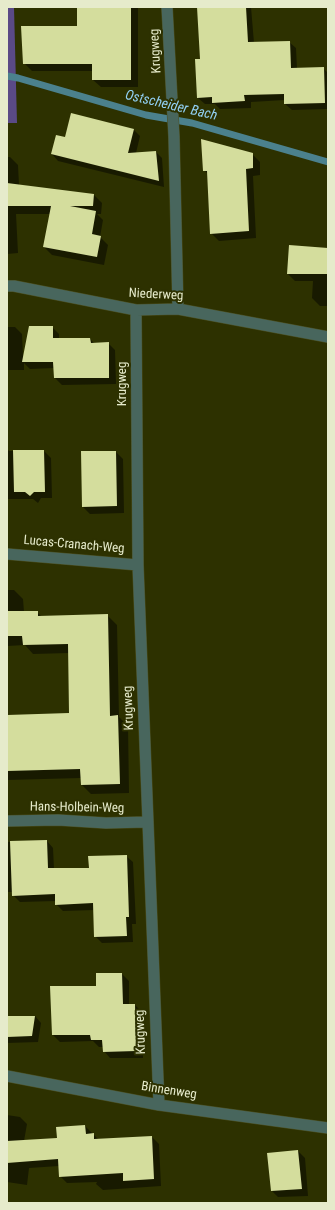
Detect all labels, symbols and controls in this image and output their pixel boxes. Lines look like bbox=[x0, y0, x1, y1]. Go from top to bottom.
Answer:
street label: Krugweg bbox=[147, 28, 165, 74]
water label: Ostscheider Bach bbox=[123, 87, 219, 125]
street label: Niederweg bbox=[128, 286, 184, 304]
street label: Krugweg bbox=[115, 362, 131, 406]
street label: Lucas-Cranach-Weg bbox=[23, 533, 125, 557]
street label: Krugweg bbox=[120, 685, 138, 731]
street label: Hans-Holbein-Weg bbox=[30, 799, 124, 817]
street label: Krugweg bbox=[132, 1009, 150, 1055]
street label: Binnenweg bbox=[140, 1079, 198, 1103]

